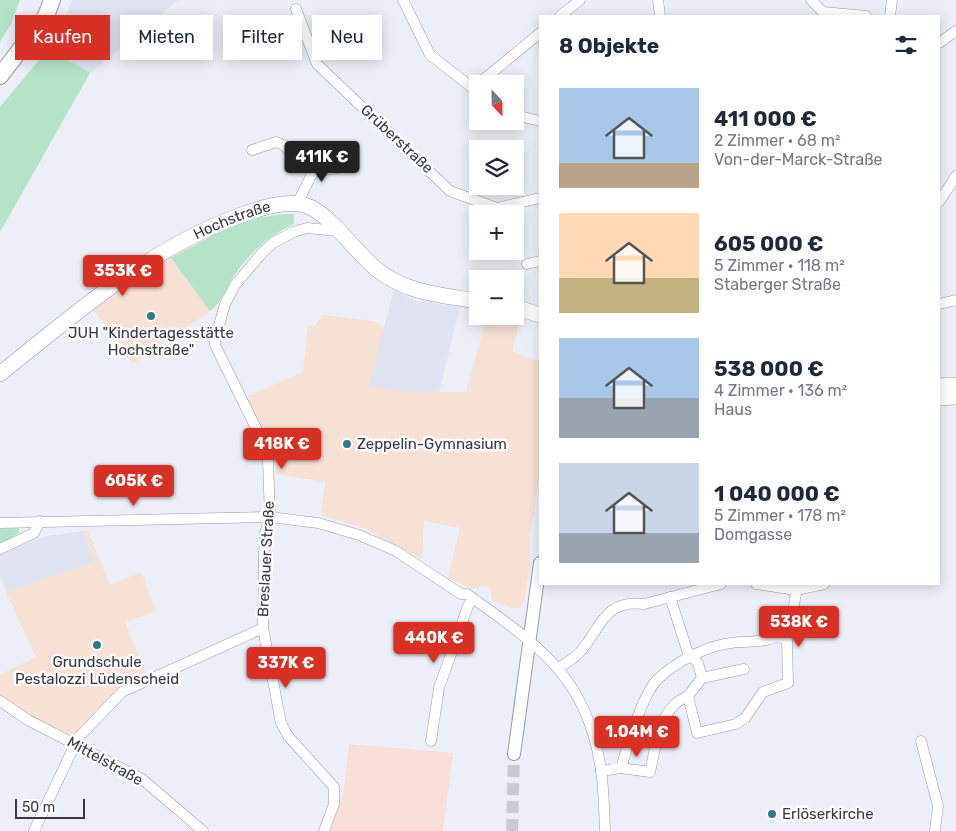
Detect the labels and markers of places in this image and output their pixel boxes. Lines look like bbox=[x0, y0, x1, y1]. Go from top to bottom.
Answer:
pin: 411K € bbox=[281, 140, 363, 183]
pin: 353K € bbox=[82, 254, 164, 297]
marker: JUH "Kindertagesstätte Hochstraße" bbox=[145, 310, 157, 322]
place label: JUH "Kindertagesstätte Hochstraße" bbox=[68, 324, 234, 359]
pin: 418K € bbox=[241, 428, 323, 470]
place label: Zeppelin-Gymnasium bbox=[357, 435, 507, 453]
marker: Zeppelin-Gymnasium bbox=[341, 438, 353, 450]
pin: 605K € bbox=[93, 464, 175, 507]
pin: 538K € bbox=[758, 606, 840, 648]
pin: 440K € bbox=[393, 622, 475, 664]
marker: Grundschule Pestalozzi Lüdenscheid bbox=[91, 639, 103, 651]
pin: 337K € bbox=[245, 646, 327, 689]
place label: Grundschule Pestalozzi Lüdenscheid bbox=[15, 653, 179, 688]
pin: 1.04M € bbox=[591, 716, 683, 758]
place label: Erlöserkirche bbox=[782, 805, 874, 823]
marker: Erlöserkirche bbox=[766, 808, 778, 820]

